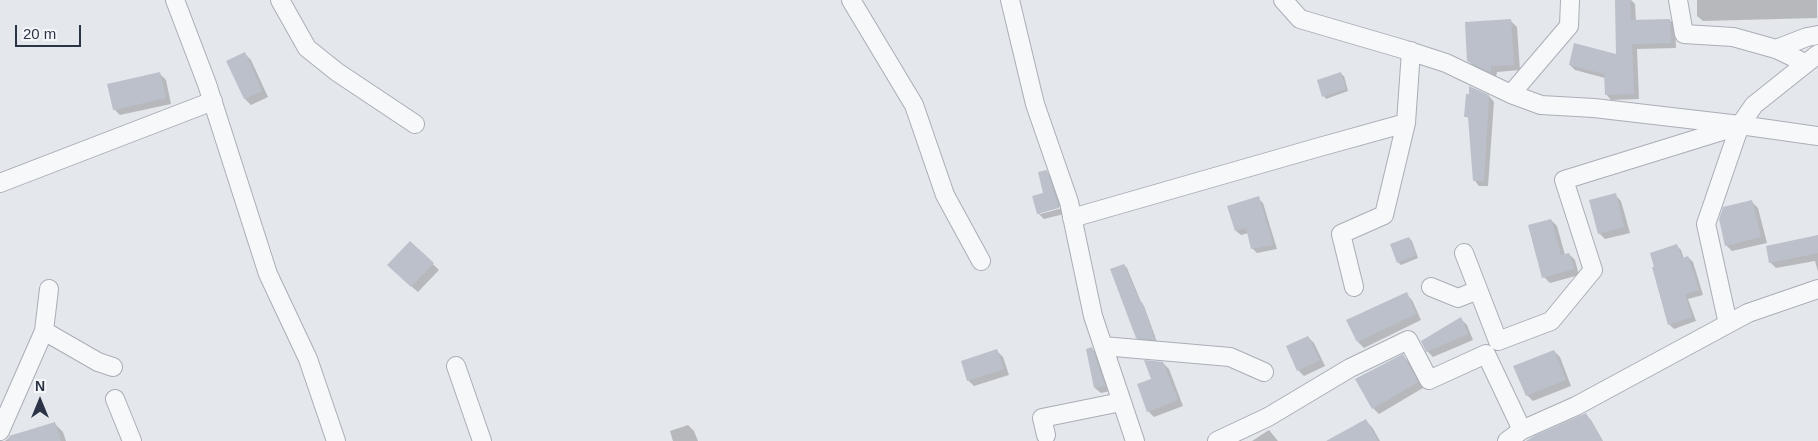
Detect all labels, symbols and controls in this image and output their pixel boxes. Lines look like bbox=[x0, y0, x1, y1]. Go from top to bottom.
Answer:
scale bar bbox=[18, 15, 84, 47]
text: 20 m bbox=[23, 25, 56, 42]
north arrow bbox=[15, 376, 65, 426]
text: N bbox=[35, 378, 45, 394]

